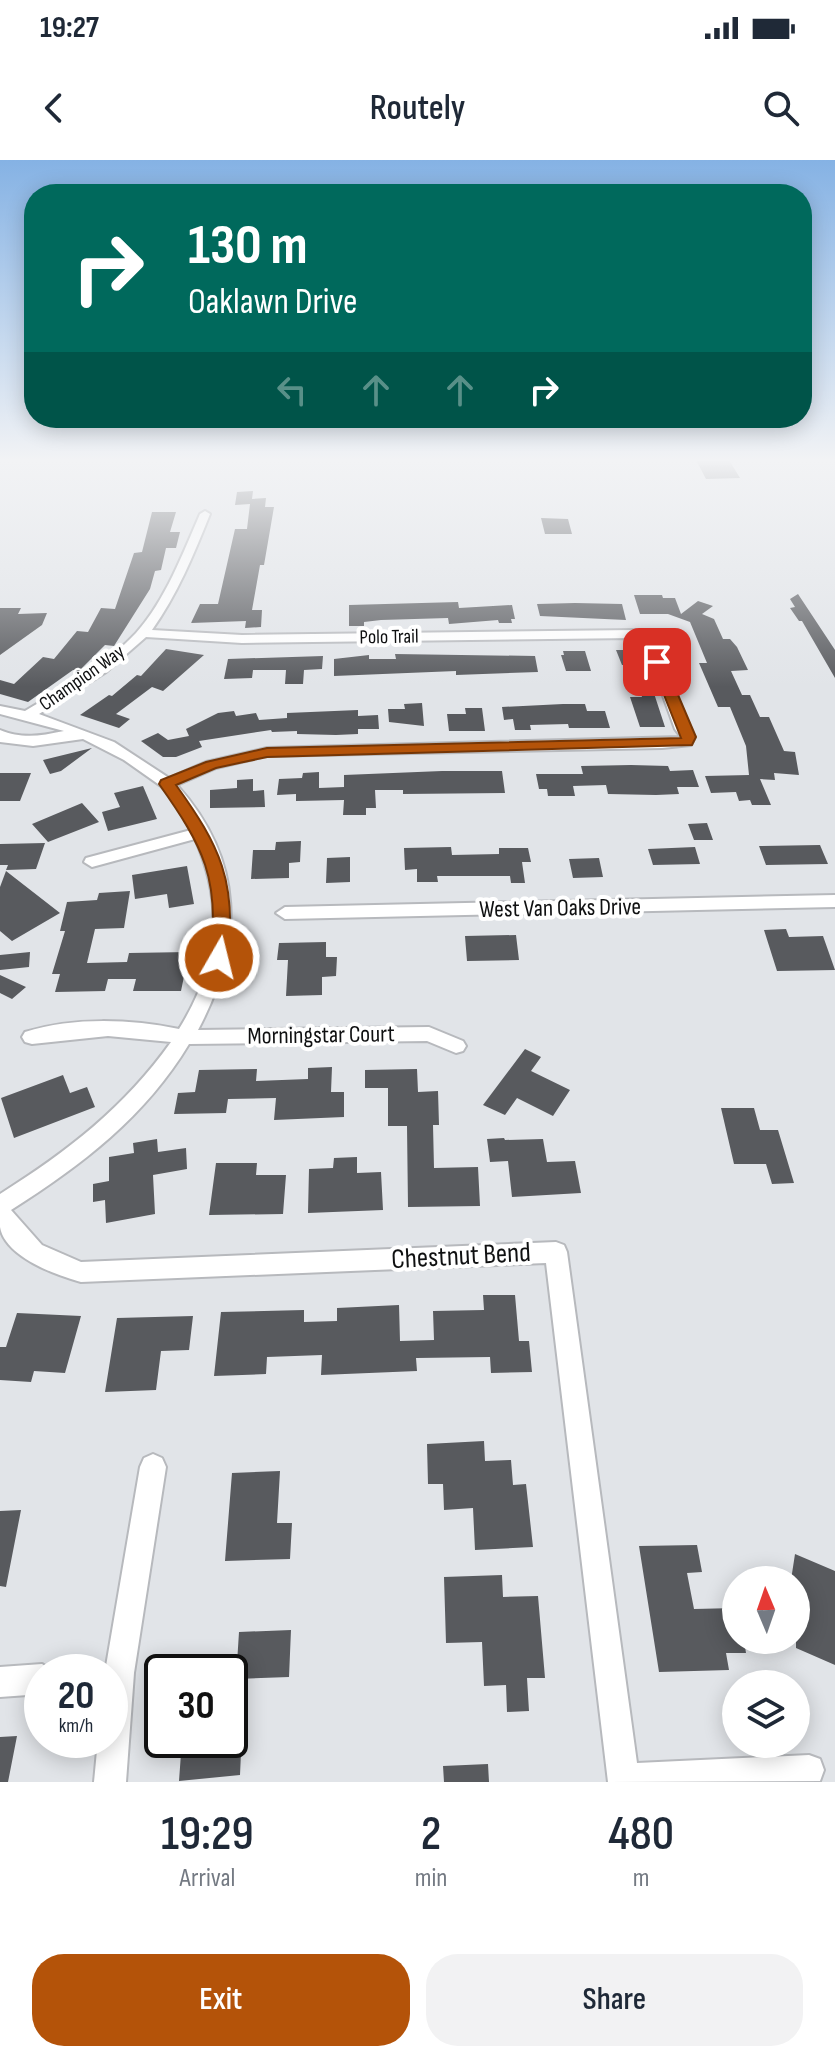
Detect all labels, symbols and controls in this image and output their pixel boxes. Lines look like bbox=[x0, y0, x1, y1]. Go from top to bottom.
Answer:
text: 19:27 bbox=[40, 10, 99, 46]
icon: back bbox=[32, 86, 76, 130]
icon: search bbox=[759, 86, 803, 130]
text: Routely bbox=[370, 87, 465, 130]
text: 130 m bbox=[188, 213, 308, 280]
icon: right bbox=[56, 216, 160, 320]
text: Oaklawn Drive bbox=[188, 281, 358, 324]
icon: left bbox=[270, 368, 314, 412]
icon: ahead bbox=[354, 368, 398, 412]
icon: ahead bbox=[438, 368, 482, 412]
icon: right bbox=[522, 368, 566, 412]
street label: Polo Trail bbox=[359, 624, 419, 650]
pin bbox=[623, 628, 691, 696]
street label: Champion Way bbox=[35, 640, 129, 716]
icon: arrive bbox=[635, 640, 679, 684]
street label: West Van Oaks Drive bbox=[479, 892, 641, 924]
position arrow bbox=[177, 916, 261, 1000]
street label: Morningstar Court bbox=[247, 1019, 395, 1051]
street label: Chestnut Bend bbox=[390, 1236, 532, 1276]
north arrow bbox=[722, 1566, 810, 1654]
map controls bbox=[722, 1566, 810, 1758]
speed limit sign: 30 bbox=[144, 1654, 248, 1758]
button: layers bbox=[722, 1670, 810, 1758]
text: 20 bbox=[58, 1672, 94, 1720]
text: km/h bbox=[59, 1714, 93, 1738]
text: 19:29 bbox=[161, 1806, 254, 1863]
text: 2 bbox=[421, 1806, 441, 1863]
text: 480 bbox=[608, 1806, 674, 1863]
text: Arrival bbox=[179, 1863, 235, 1894]
text: min bbox=[415, 1863, 447, 1894]
text: m bbox=[633, 1863, 650, 1894]
button: Exit bbox=[32, 1954, 410, 2046]
button: Share bbox=[426, 1954, 803, 2046]

